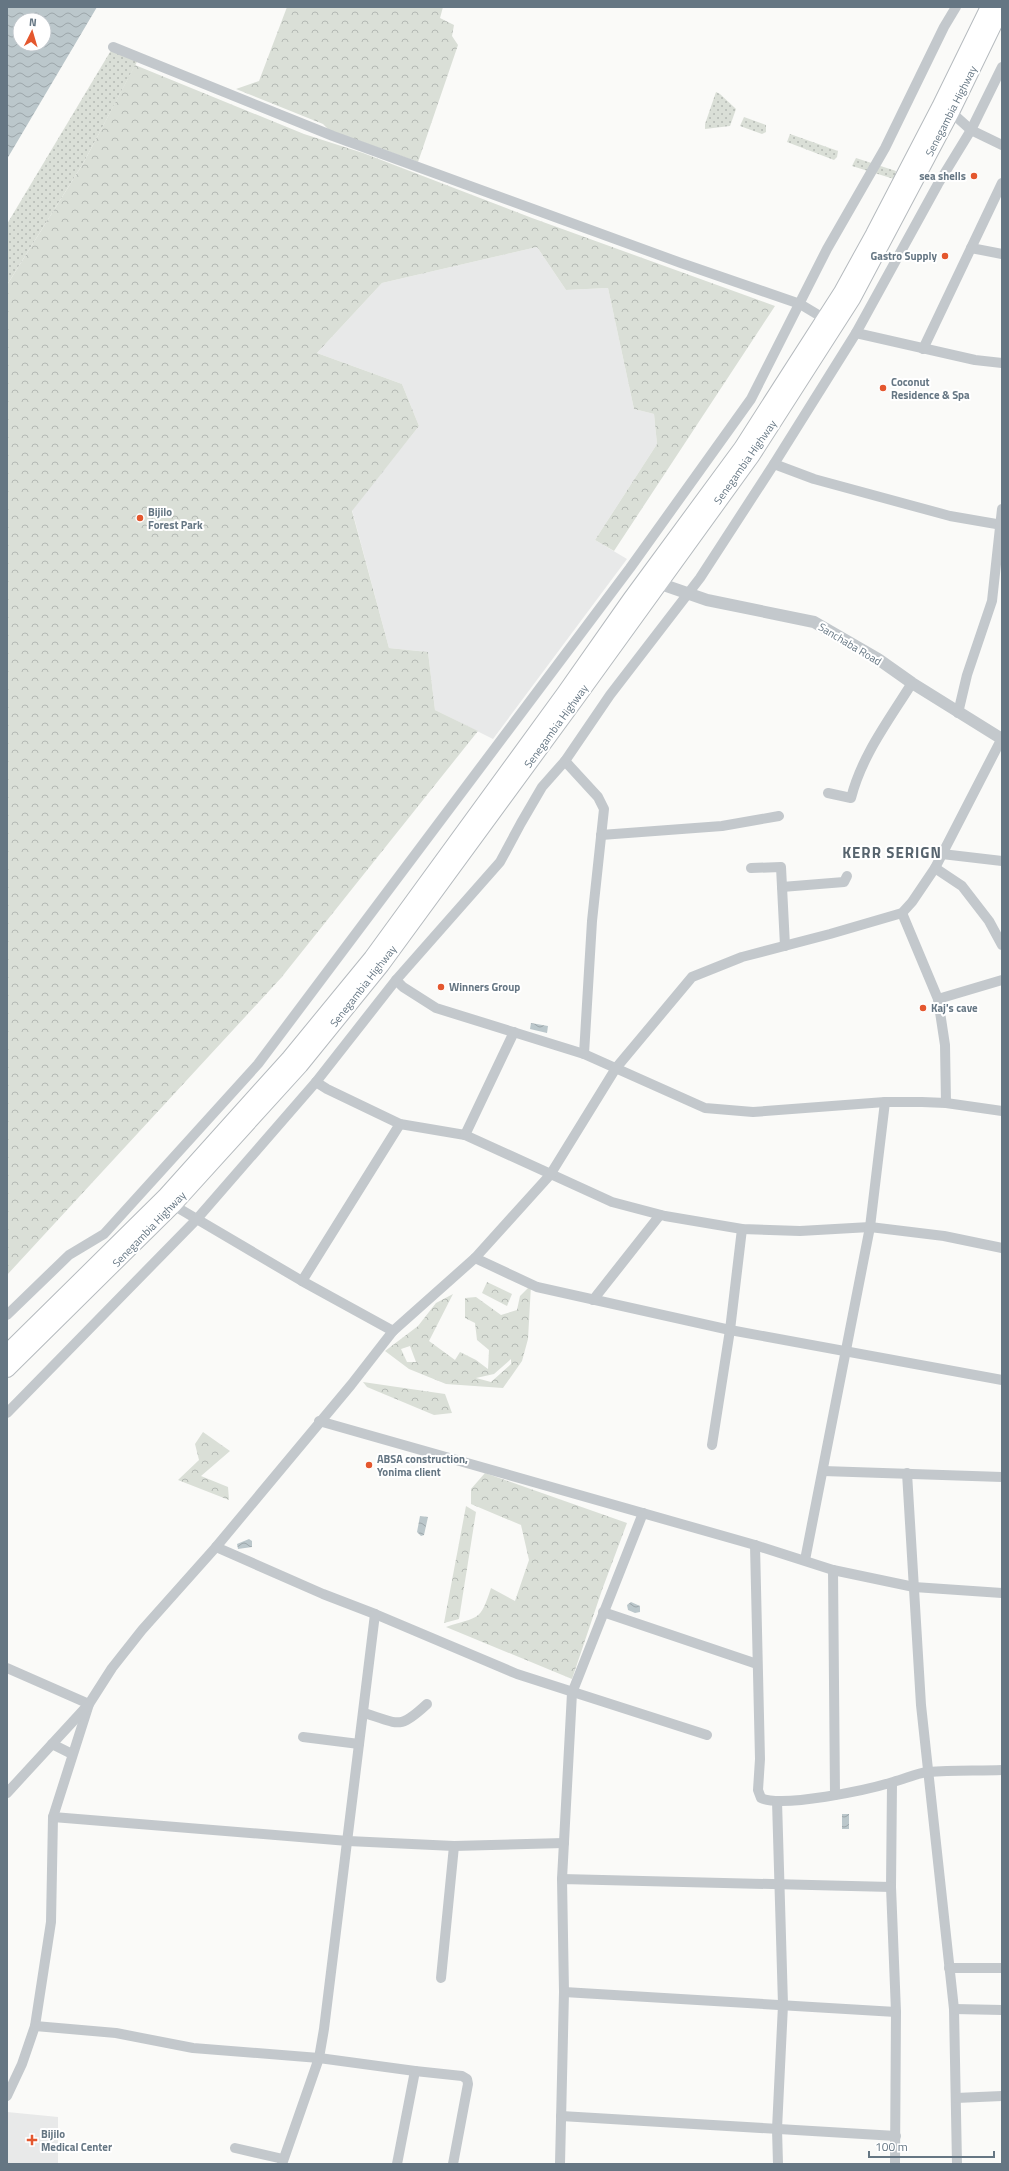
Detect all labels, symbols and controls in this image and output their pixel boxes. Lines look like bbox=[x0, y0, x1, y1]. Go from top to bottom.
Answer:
north arrow bbox=[12, 12, 52, 52]
text: N bbox=[28, 14, 37, 30]
street label: Senegambia Highway bbox=[921, 62, 981, 159]
place label: sea shells bbox=[919, 168, 966, 184]
marker: sea shells bbox=[969, 171, 979, 181]
place label: Gastro Supply bbox=[871, 248, 937, 264]
marker: Gastro Supply bbox=[940, 251, 950, 261]
place label: Coconut Residence & Spa bbox=[891, 374, 970, 403]
marker: Coconut Residence & Spa bbox=[878, 383, 888, 393]
street label: Senegambia Highway bbox=[710, 416, 781, 508]
place label: Bijilo Forest Park bbox=[148, 504, 203, 533]
marker: Bijilo Forest Park bbox=[135, 513, 145, 523]
street label: Sanchaba Road bbox=[815, 619, 885, 669]
street label: Senegambia Highway bbox=[520, 680, 592, 771]
district label: KERR SERIGN bbox=[842, 841, 942, 864]
street label: Senegambia Highway bbox=[326, 941, 400, 1030]
place label: Winners Group bbox=[449, 979, 520, 995]
marker: Winners Group bbox=[436, 982, 446, 992]
place label: Kaj's cave bbox=[931, 1000, 978, 1016]
marker: Kaj's cave bbox=[918, 1003, 928, 1013]
street label: Senegambia Highway bbox=[109, 1187, 190, 1270]
place label: ABSA construction, Yonima client bbox=[377, 1451, 468, 1480]
marker: ABSA construction, Yonima client bbox=[364, 1460, 374, 1470]
place label: Bijilo Medical Center bbox=[41, 2126, 112, 2155]
scale bar bbox=[869, 2133, 994, 2159]
marker: Bijilo Medical Center bbox=[26, 2134, 38, 2146]
text: 100 m bbox=[875, 2137, 908, 2156]

